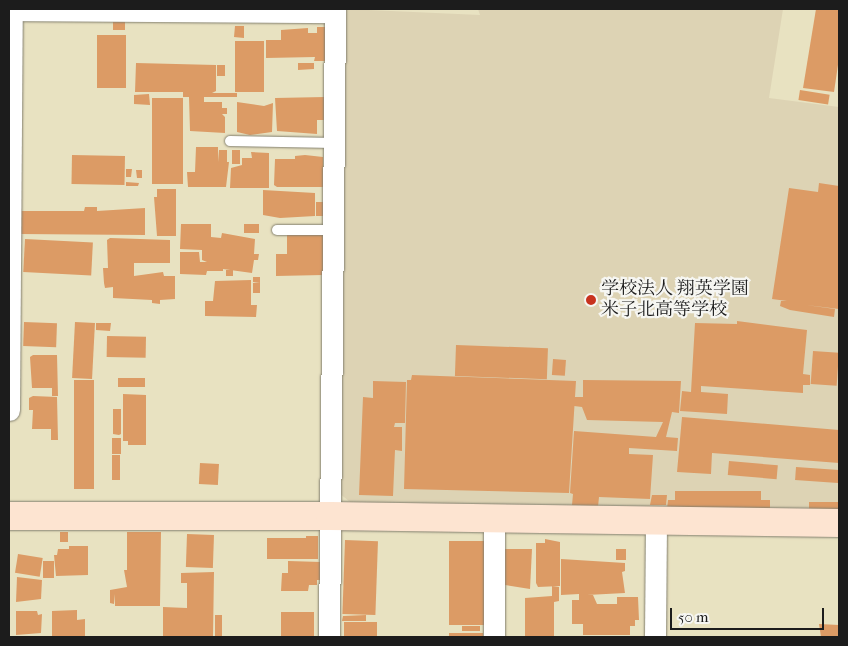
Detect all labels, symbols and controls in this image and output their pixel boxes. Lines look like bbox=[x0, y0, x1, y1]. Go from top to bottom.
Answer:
place label: 学校法人 翔英学園 米子北高等学校 bbox=[601, 279, 749, 322]
marker: 学校法人 翔英学園 米子北高等学校 bbox=[585, 294, 597, 306]
scale bar bbox=[673, 598, 827, 630]
text: 50 m bbox=[678, 608, 708, 626]

